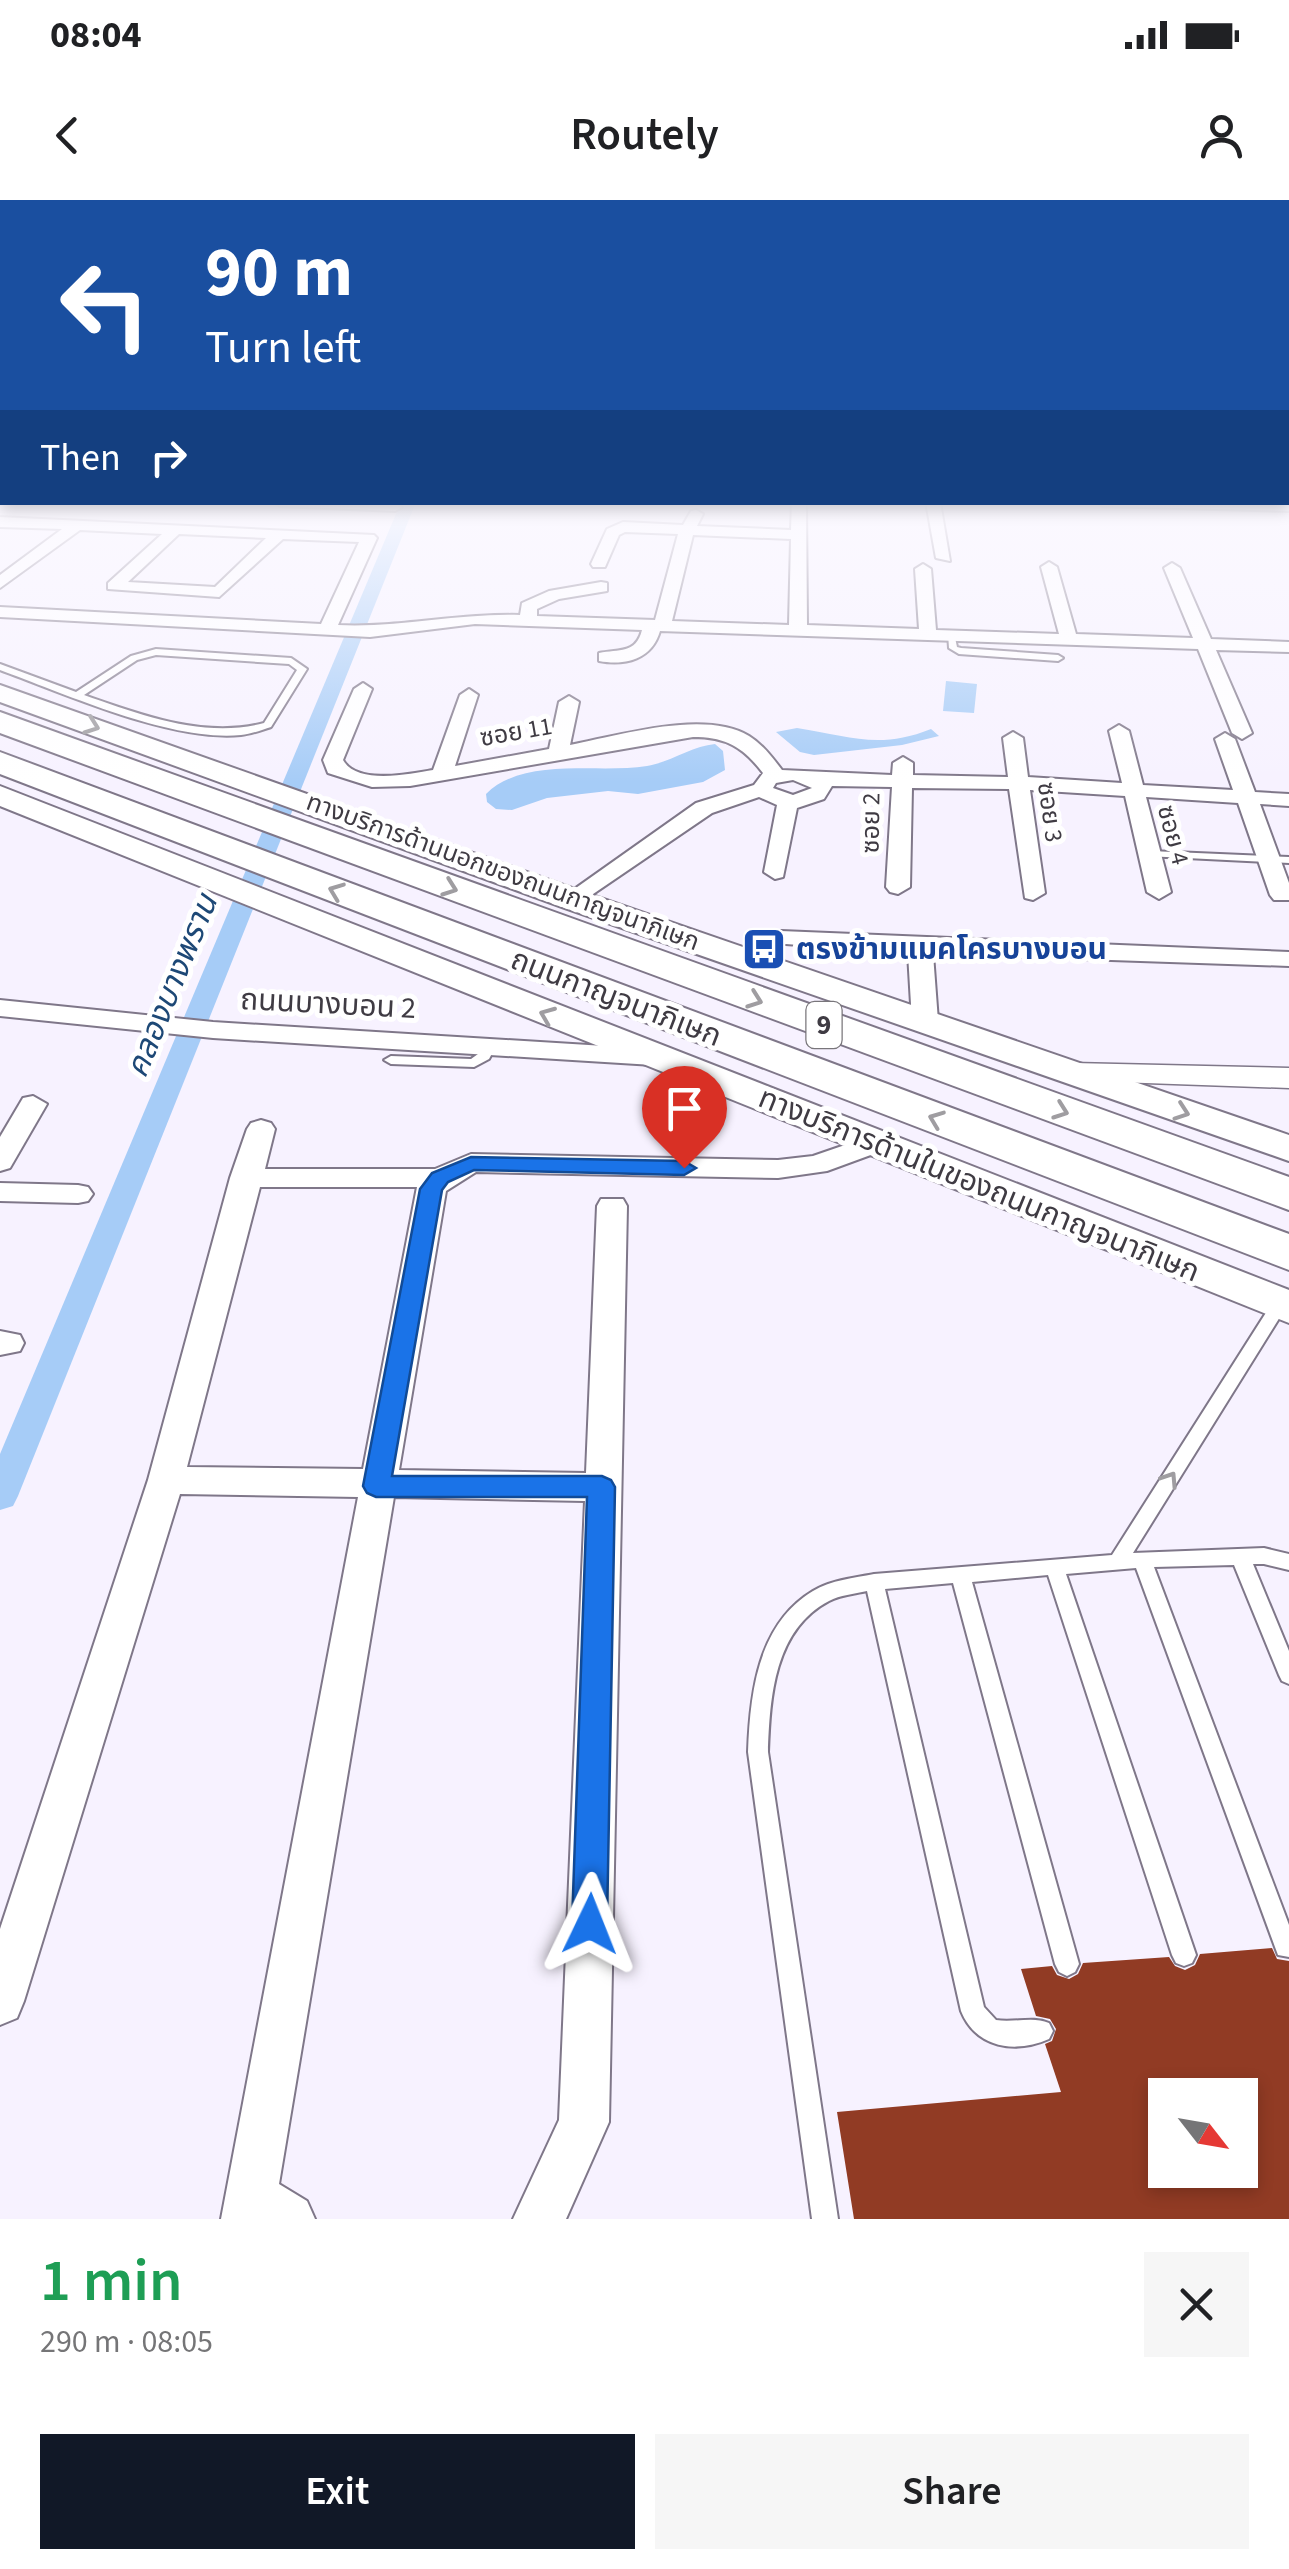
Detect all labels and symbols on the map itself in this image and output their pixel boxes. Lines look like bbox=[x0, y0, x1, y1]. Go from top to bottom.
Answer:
street label: ซอย 11 bbox=[477, 708, 555, 756]
one-way arrow bbox=[82, 714, 99, 735]
street label: ซอย 3 bbox=[1028, 780, 1072, 844]
street label: ทางบริการด้านนอกของถนนกาญจนาภิเษก bbox=[301, 784, 705, 960]
street label: ซอย 2 bbox=[852, 792, 890, 854]
street label: ซอย 4 bbox=[1148, 801, 1198, 869]
one-way arrow bbox=[441, 876, 458, 897]
one-way arrow bbox=[329, 882, 346, 903]
water label: คลองบางพราน bbox=[114, 886, 230, 1084]
bus stop icon: ตรงข้ามแมคโครบางบอน bbox=[741, 926, 787, 972]
place label: ตรงข้ามแมคโครบางบอน bbox=[796, 928, 1107, 971]
street label: ถนนกาญจนาภิเษก bbox=[504, 938, 728, 1058]
street label: ถนนบางบอน 2 bbox=[239, 978, 417, 1030]
one-way arrow bbox=[746, 988, 763, 1009]
road number: 9 bbox=[806, 1002, 842, 1048]
one-way arrow bbox=[539, 1006, 557, 1026]
pin bbox=[642, 1066, 727, 1169]
street label: ทางบริการด้านในของถนนกาญจนาภิเษก bbox=[752, 1077, 1206, 1293]
one-way arrow bbox=[1051, 1099, 1068, 1120]
one-way arrow bbox=[1173, 1100, 1190, 1120]
one-way arrow bbox=[929, 1110, 946, 1131]
one-way arrow bbox=[1158, 1472, 1177, 1490]
position arrow bbox=[538, 1872, 642, 1976]
north arrow bbox=[1148, 2078, 1258, 2188]

